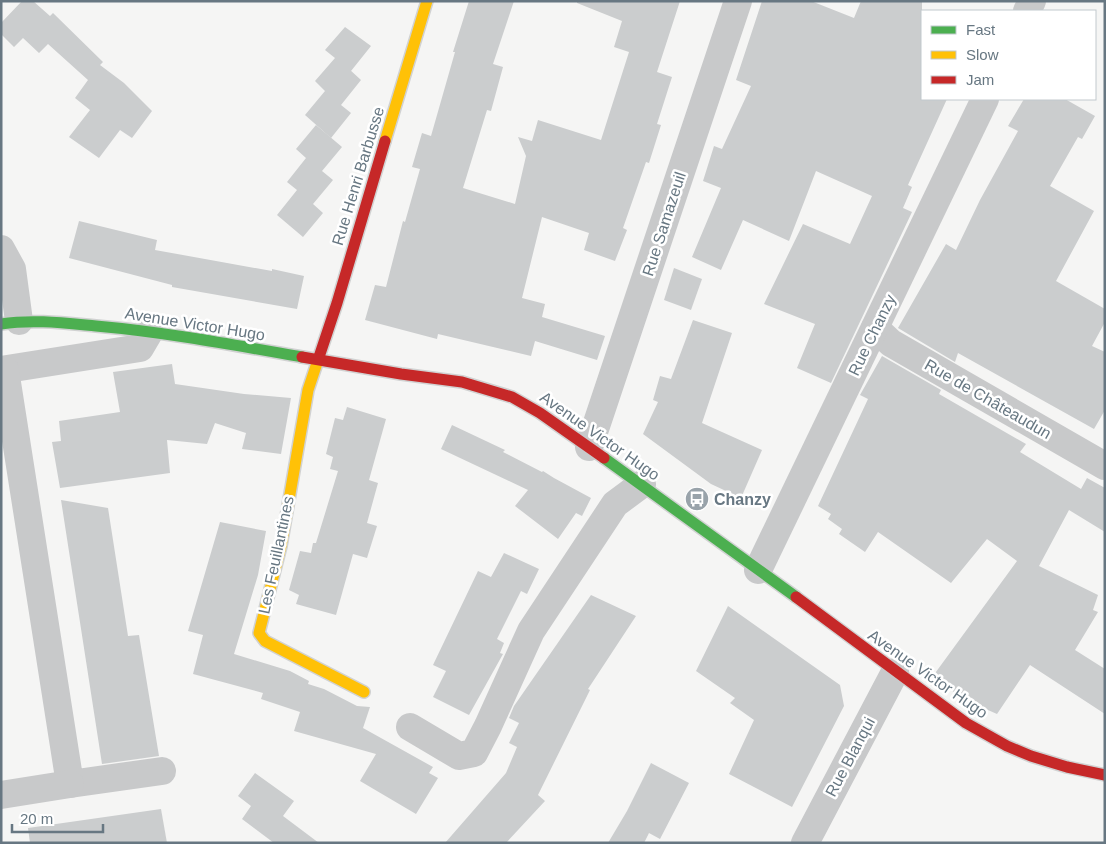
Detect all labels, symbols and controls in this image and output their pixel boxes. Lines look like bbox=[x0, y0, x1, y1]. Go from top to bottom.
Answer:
legend bbox=[921, 10, 1096, 100]
text: Fast bbox=[966, 21, 996, 38]
text: Slow bbox=[966, 46, 999, 63]
text: Jam bbox=[966, 71, 994, 88]
street label: Rue Henri Barbusse bbox=[329, 105, 387, 247]
street label: Rue Samazeuil bbox=[639, 170, 689, 278]
street label: Rue Chanzy bbox=[845, 292, 899, 378]
street label: Avenue Victor Hugo bbox=[124, 305, 266, 343]
street label: Rue de Châteaudun bbox=[922, 356, 1054, 442]
street label: Avenue Victor Hugo bbox=[537, 388, 663, 484]
bus stop icon: Chanzy bbox=[684, 486, 710, 512]
place label: Chanzy bbox=[714, 491, 771, 508]
street label: Les Feuillantines bbox=[255, 495, 297, 615]
street label: Avenue Victor Hugo bbox=[865, 626, 991, 722]
street label: Rue Blanqui bbox=[822, 715, 878, 799]
scale bar bbox=[12, 802, 104, 834]
text: 20 m bbox=[20, 810, 53, 827]

